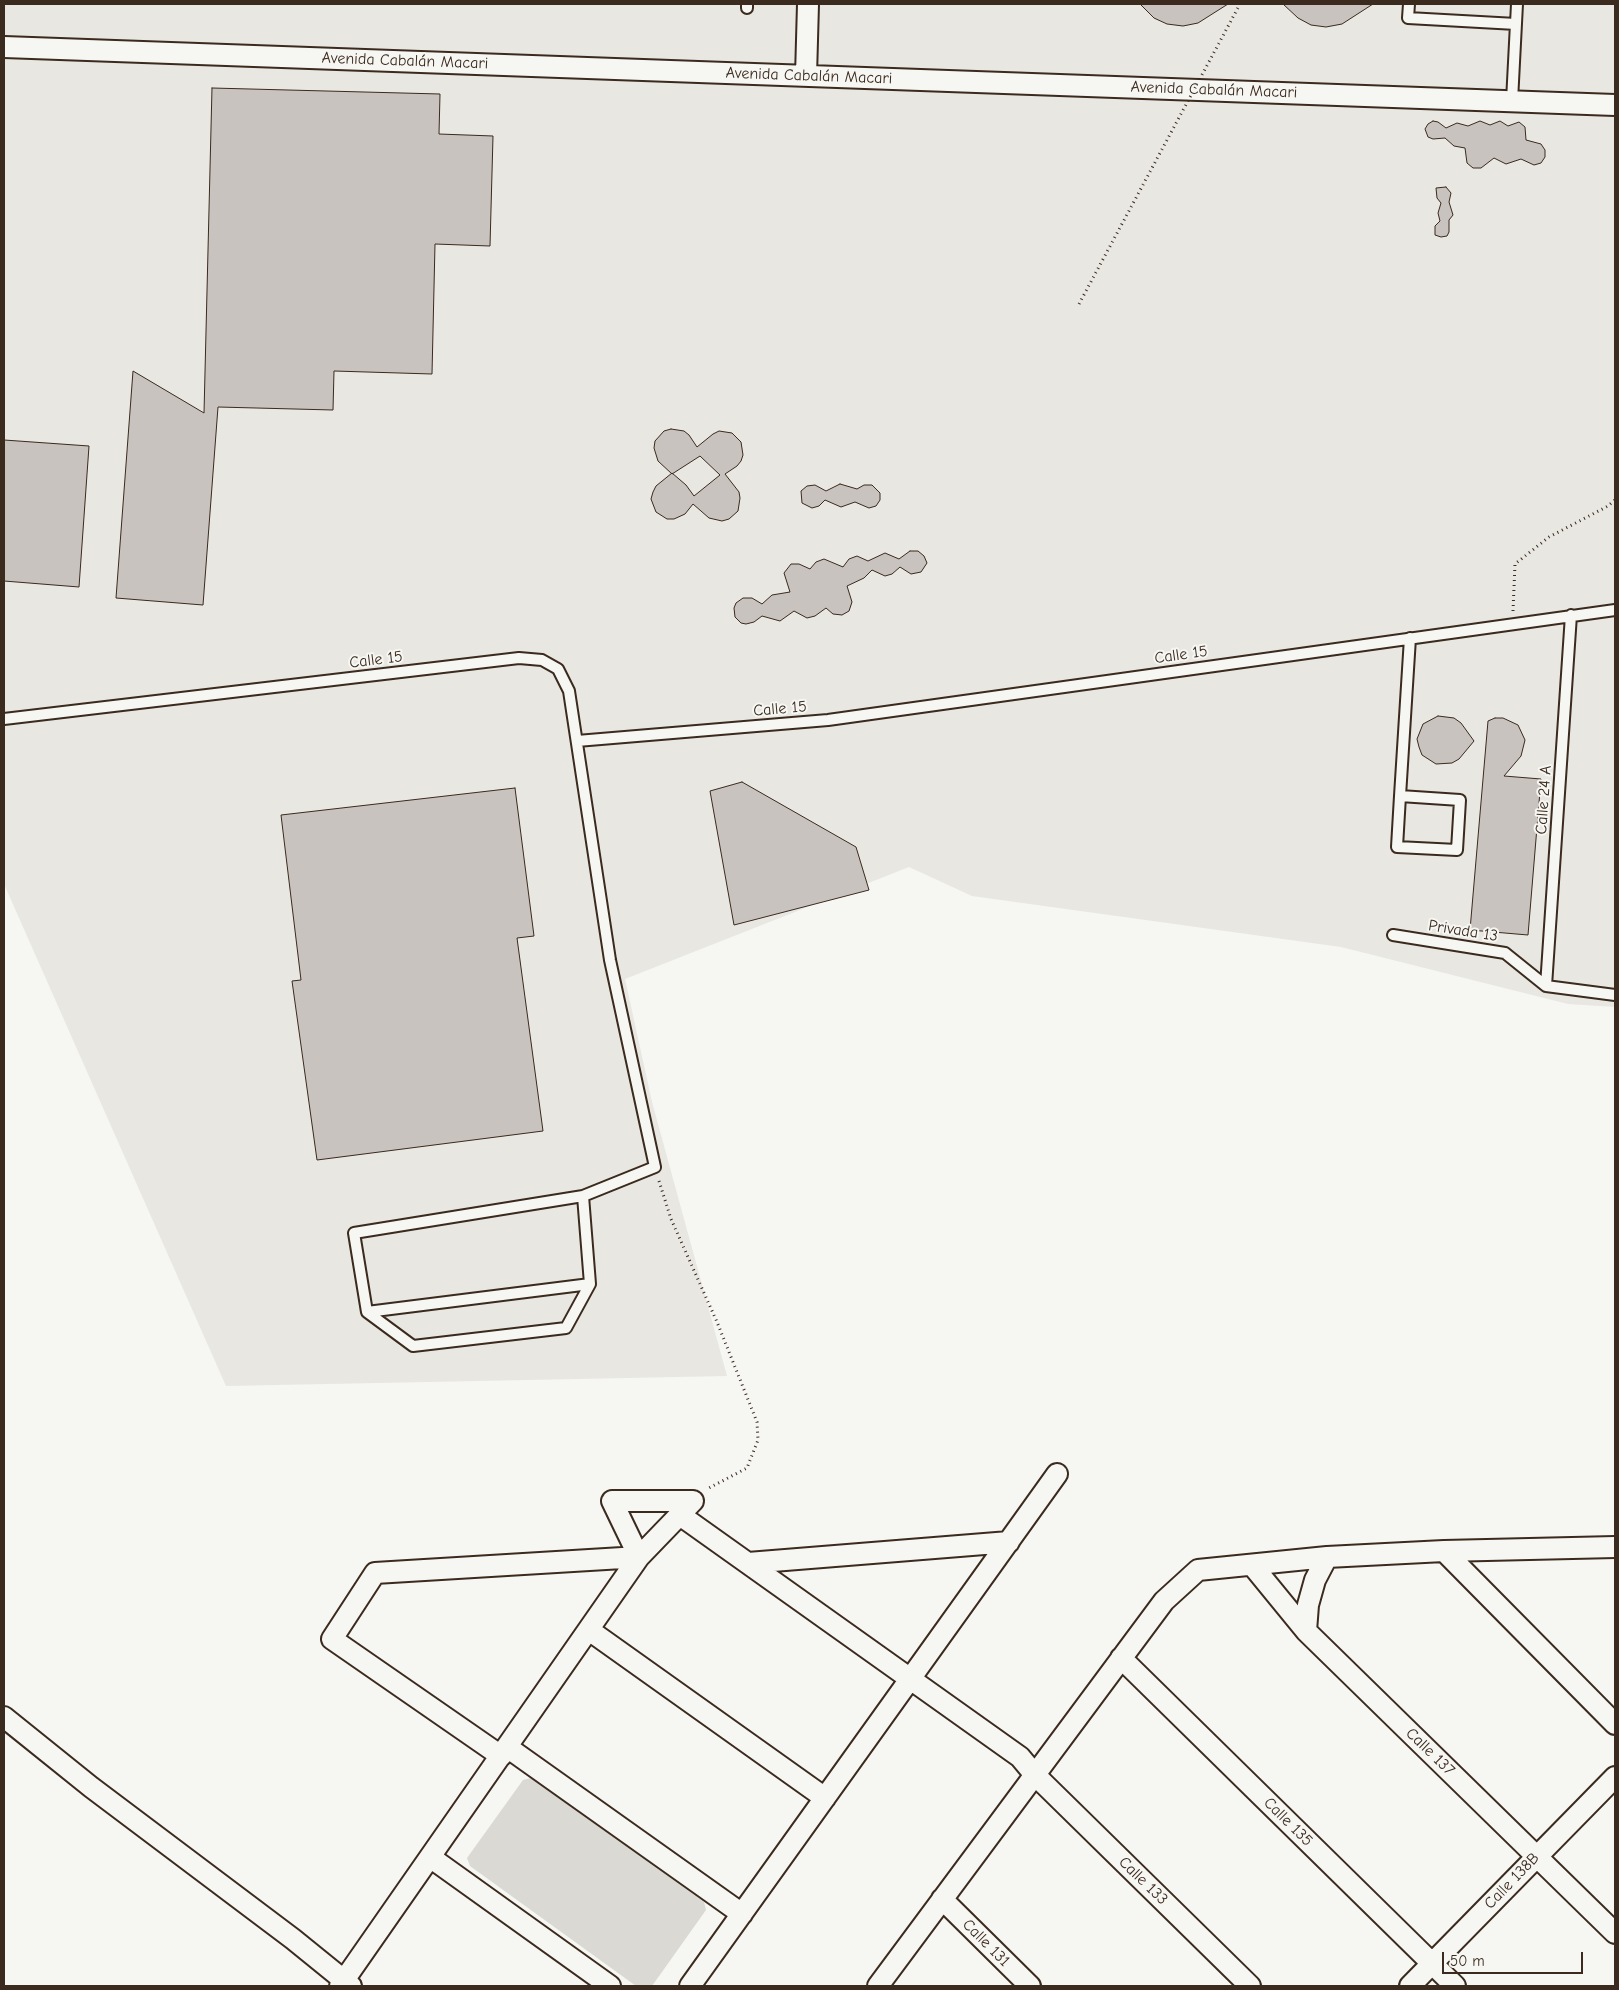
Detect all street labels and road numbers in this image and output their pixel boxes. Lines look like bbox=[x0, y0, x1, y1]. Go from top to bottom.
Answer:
street label: Avenida Cabalán Macari bbox=[321, 48, 489, 74]
street label: Avenida Cabalán Macari bbox=[725, 63, 893, 89]
street label: Avenida Cabalán Macari bbox=[1130, 77, 1298, 103]
street label: Calle 15 bbox=[1153, 642, 1209, 668]
street label: Calle 15 bbox=[348, 647, 404, 673]
street label: Calle 15 bbox=[753, 697, 807, 721]
street label: Calle 24 A bbox=[1532, 765, 1556, 835]
street label: Privada 13 bbox=[1427, 916, 1499, 946]
street label: Calle 137 bbox=[1402, 1724, 1458, 1780]
street label: Calle 135 bbox=[1259, 1793, 1317, 1851]
street label: Calle 138B bbox=[1480, 1849, 1544, 1913]
street label: Calle 133 bbox=[1114, 1853, 1172, 1909]
street label: Calle 131 bbox=[958, 1915, 1014, 1971]

